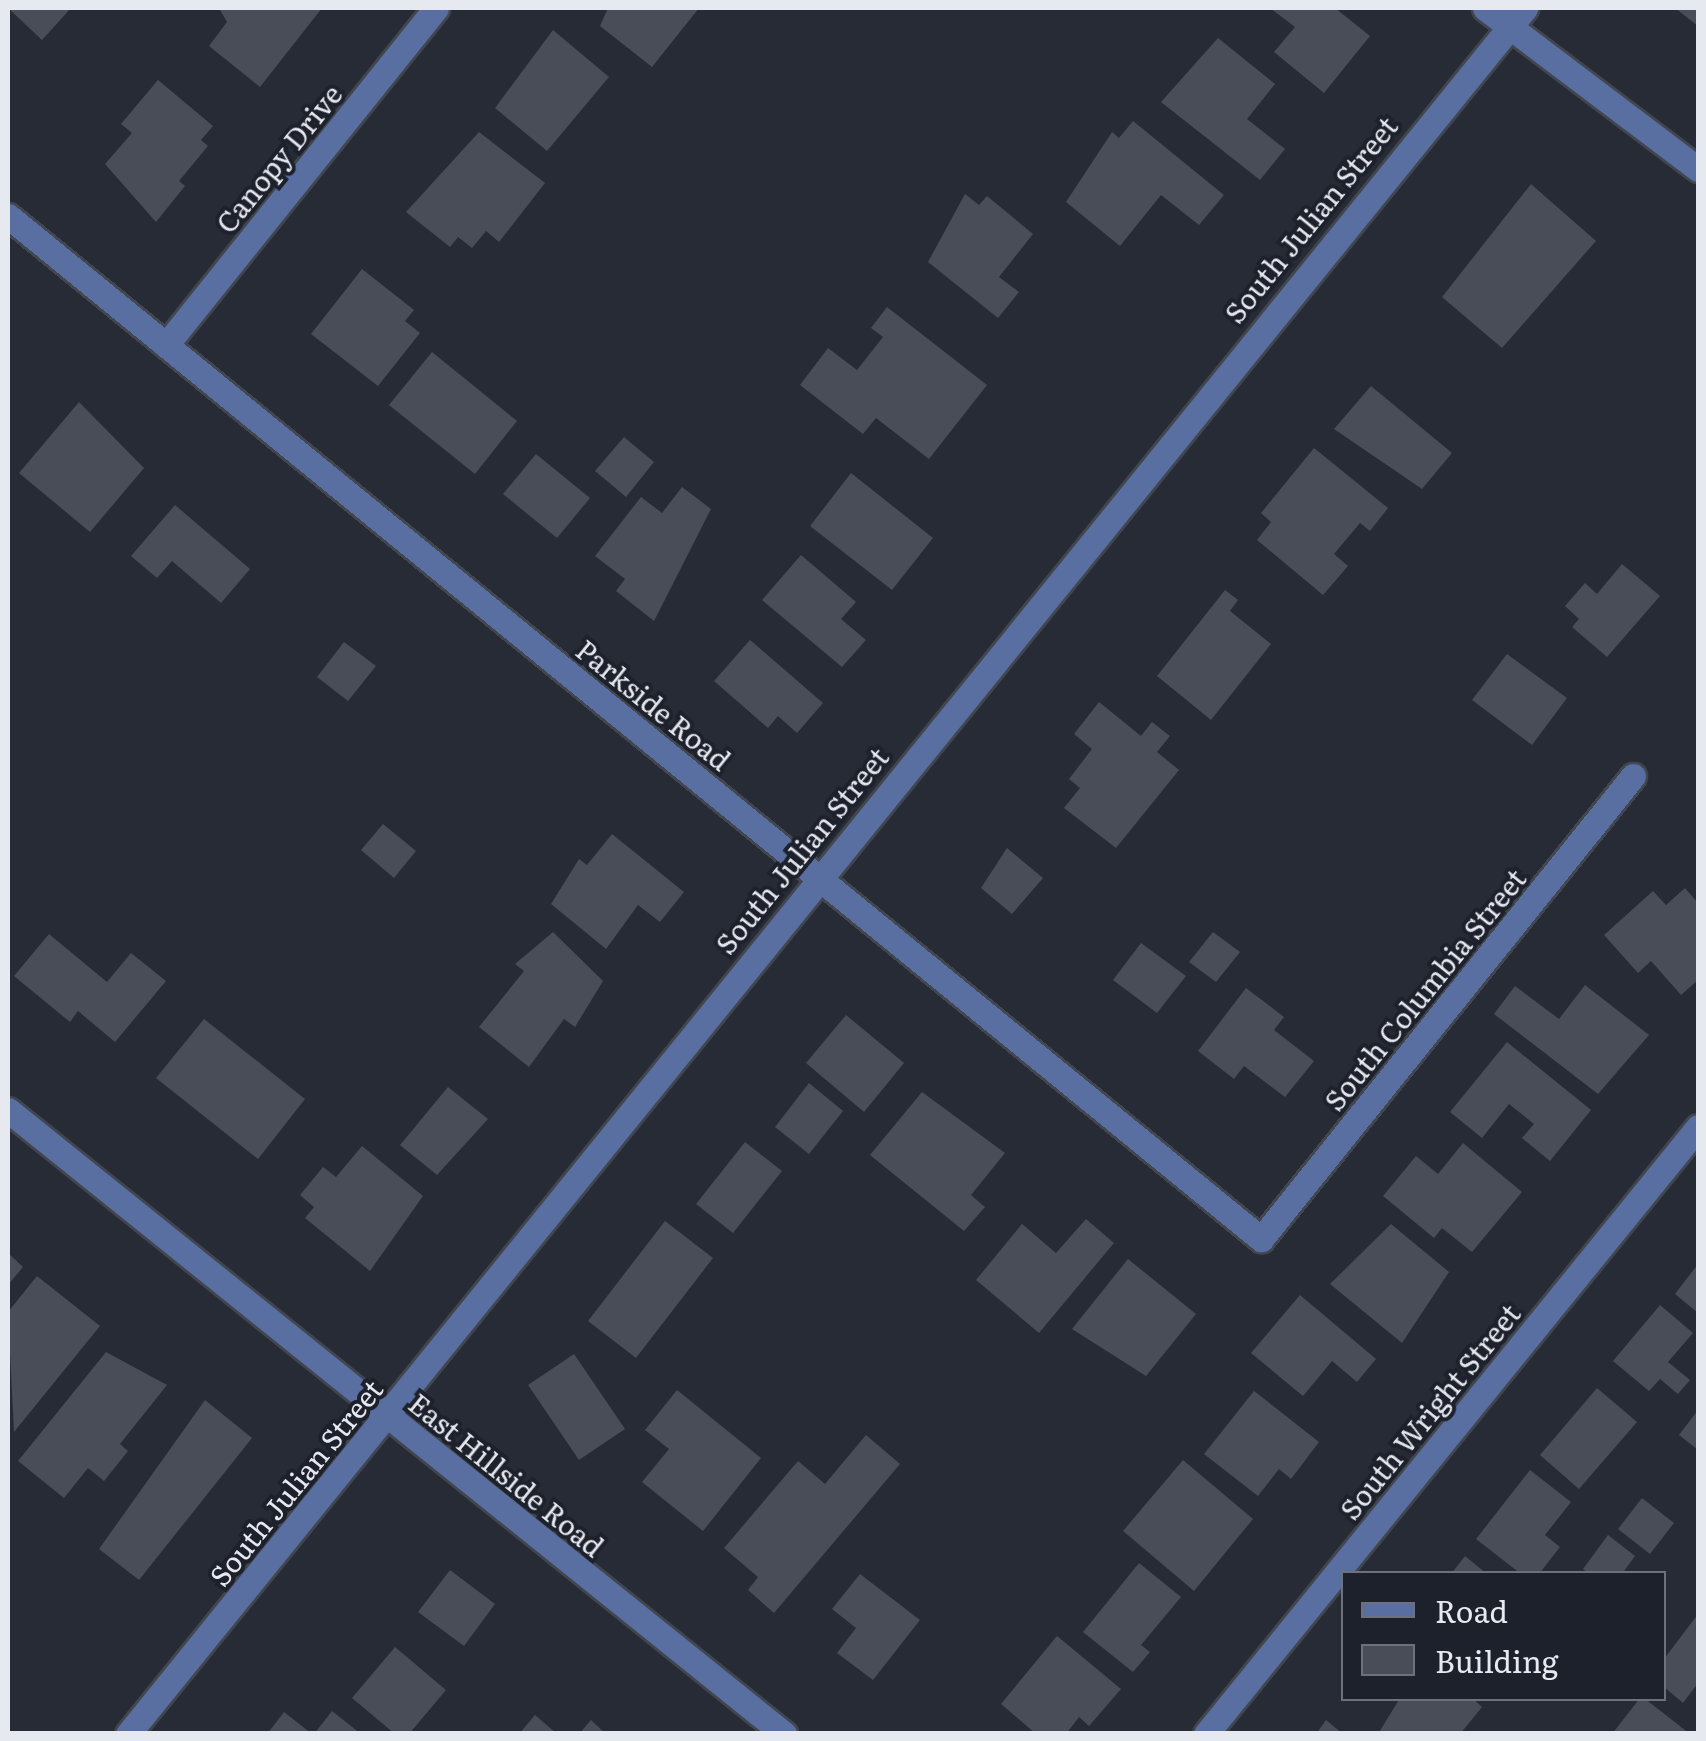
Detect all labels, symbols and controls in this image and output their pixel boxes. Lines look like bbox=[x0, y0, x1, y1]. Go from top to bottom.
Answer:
street label: Canopy Drive bbox=[208, 77, 348, 239]
street label: South Julian Street bbox=[1216, 109, 1404, 329]
street label: Parkside Road bbox=[570, 632, 738, 776]
street label: South Julian Street bbox=[707, 740, 895, 960]
street label: South Columbia Street bbox=[1316, 861, 1532, 1117]
street label: South Wright Street bbox=[1332, 1297, 1526, 1525]
street label: South Julian Street bbox=[201, 1372, 389, 1592]
street label: East Hillside Road bbox=[403, 1385, 611, 1563]
legend bbox=[1341, 1571, 1666, 1701]
text: Road bbox=[1435, 1588, 1508, 1632]
text: Building bbox=[1435, 1638, 1559, 1682]

